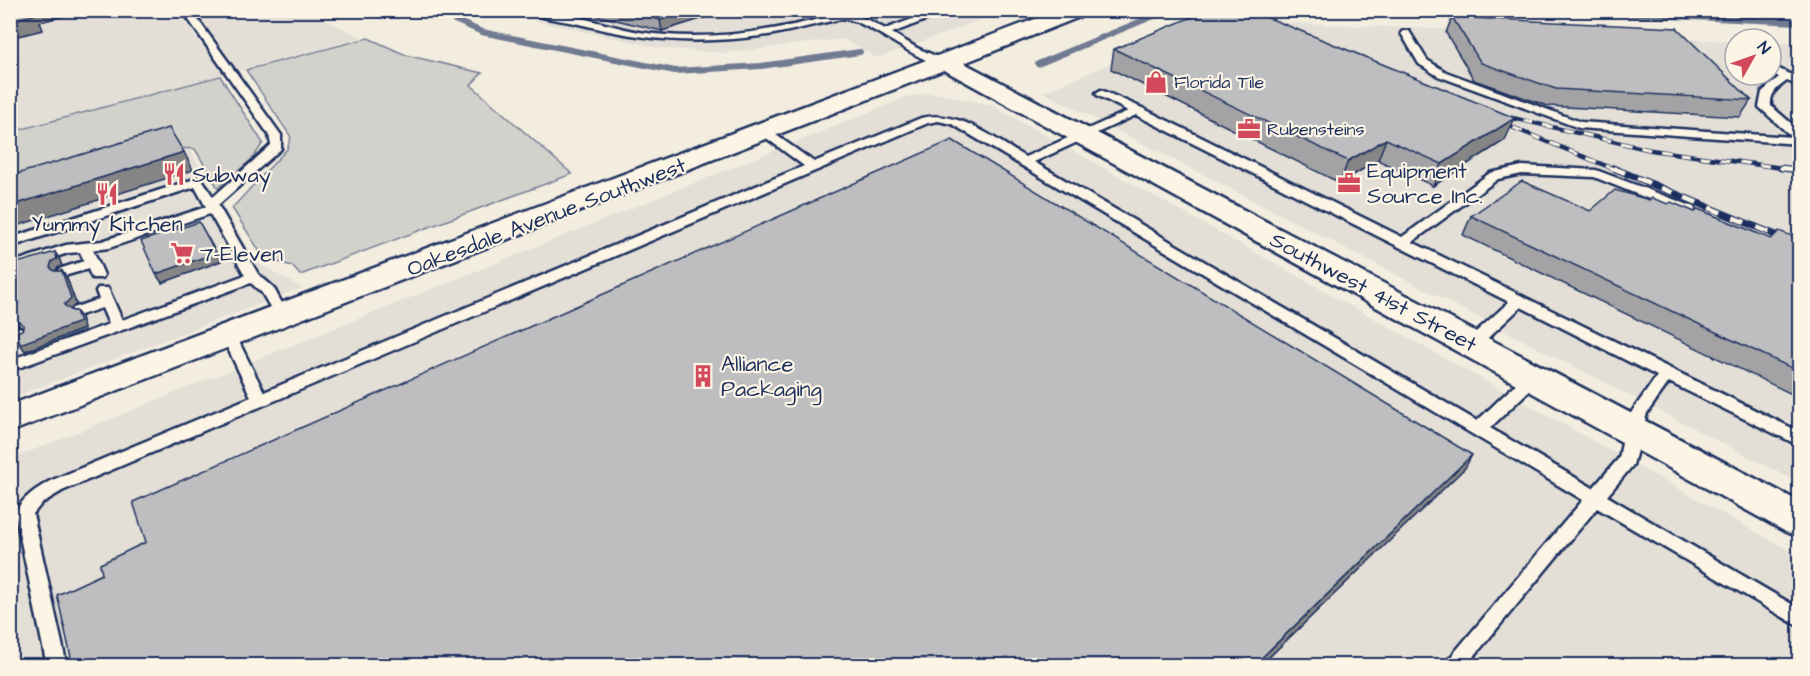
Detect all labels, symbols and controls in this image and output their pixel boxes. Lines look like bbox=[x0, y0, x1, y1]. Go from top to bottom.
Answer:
north arrow bbox=[1723, 27, 1783, 87]
text: N bbox=[1752, 37, 1775, 59]
shop icon: Florida Tile bbox=[1143, 69, 1169, 95]
place label: Florida Tile bbox=[1174, 70, 1264, 95]
office icon: Rubensteins bbox=[1236, 116, 1262, 142]
place label: Rubensteins bbox=[1267, 117, 1365, 142]
street label: Oakesdale Avenue Southwest bbox=[403, 150, 691, 285]
place label: Equipment Source Inc. bbox=[1367, 156, 1483, 212]
place label: Subway bbox=[192, 160, 271, 192]
restaurant icon: Subway bbox=[161, 161, 187, 187]
office icon: Equipment Source Inc. bbox=[1336, 170, 1362, 196]
restaurant icon: Yummy Kitchen bbox=[94, 181, 120, 207]
place label: Yummy Kitchen bbox=[31, 209, 183, 241]
street label: Southwest 41st Street bbox=[1264, 225, 1482, 360]
place label: 7-Eleven bbox=[200, 239, 283, 270]
supermarket icon: 7-Eleven bbox=[169, 240, 195, 266]
place label: Alliance Packaging bbox=[721, 349, 822, 406]
building icon: Alliance Packaging bbox=[690, 363, 716, 389]

